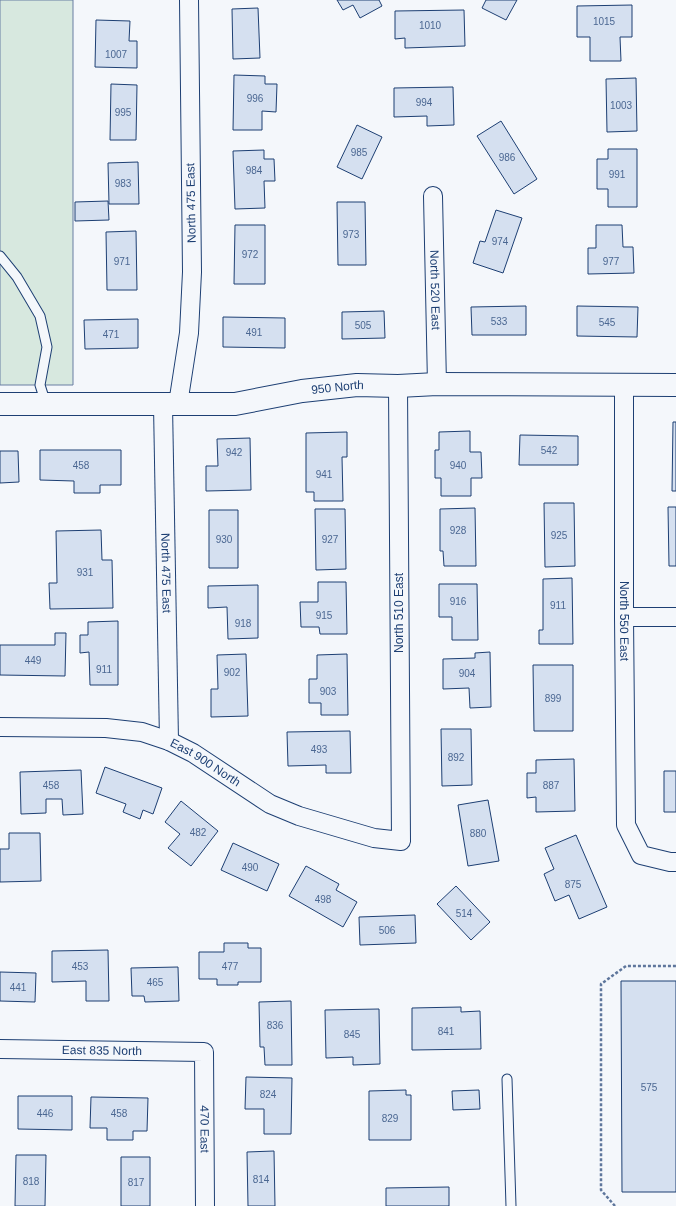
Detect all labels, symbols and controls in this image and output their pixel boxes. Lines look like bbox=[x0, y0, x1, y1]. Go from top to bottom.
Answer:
house number: 1015 bbox=[593, 16, 616, 27]
house number: 1010 bbox=[419, 20, 442, 31]
house number: 1007 bbox=[105, 49, 128, 60]
house number: 996 bbox=[247, 93, 264, 104]
house number: 994 bbox=[416, 97, 433, 108]
house number: 1003 bbox=[610, 100, 633, 111]
house number: 995 bbox=[115, 107, 132, 118]
house number: 985 bbox=[351, 147, 368, 158]
house number: 986 bbox=[499, 152, 516, 163]
street label: North 475 East bbox=[183, 162, 199, 243]
house number: 984 bbox=[246, 165, 263, 176]
house number: 991 bbox=[609, 169, 626, 180]
house number: 983 bbox=[115, 178, 132, 189]
house number: 973 bbox=[343, 229, 360, 240]
house number: 974 bbox=[492, 236, 509, 247]
house number: 972 bbox=[242, 249, 259, 260]
street label: North 520 East bbox=[427, 250, 443, 331]
house number: 971 bbox=[114, 256, 131, 267]
house number: 977 bbox=[603, 256, 620, 267]
house number: 533 bbox=[491, 316, 508, 327]
house number: 545 bbox=[599, 317, 616, 328]
house number: 505 bbox=[355, 320, 372, 331]
house number: 491 bbox=[246, 327, 263, 338]
house number: 471 bbox=[103, 329, 120, 340]
street label: 950 North bbox=[311, 378, 364, 397]
house number: 542 bbox=[541, 445, 558, 456]
house number: 942 bbox=[226, 447, 243, 458]
house number: 458 bbox=[73, 460, 90, 471]
house number: 940 bbox=[450, 460, 467, 471]
house number: 941 bbox=[316, 469, 333, 480]
house number: 928 bbox=[450, 525, 467, 536]
house number: 925 bbox=[551, 530, 568, 541]
street label: North 475 East bbox=[158, 533, 174, 614]
house number: 930 bbox=[216, 534, 233, 545]
house number: 927 bbox=[322, 534, 339, 545]
house number: 931 bbox=[77, 567, 94, 578]
street label: North 510 East bbox=[392, 572, 406, 653]
street label: North 550 East bbox=[617, 581, 631, 662]
house number: 916 bbox=[450, 596, 467, 607]
house number: 911 bbox=[550, 600, 566, 611]
house number: 915 bbox=[316, 610, 333, 621]
house number: 918 bbox=[235, 618, 252, 629]
house number: 449 bbox=[25, 655, 42, 666]
house number: 911 bbox=[96, 664, 112, 675]
house number: 902 bbox=[224, 667, 241, 678]
house number: 904 bbox=[459, 668, 476, 679]
house number: 903 bbox=[320, 686, 337, 697]
house number: 899 bbox=[545, 693, 562, 704]
street label: East 900 North bbox=[168, 736, 243, 790]
house number: 493 bbox=[311, 744, 328, 755]
house number: 892 bbox=[448, 752, 465, 763]
house number: 458 bbox=[43, 780, 60, 791]
house number: 887 bbox=[543, 780, 560, 791]
house number: 482 bbox=[190, 827, 207, 838]
house number: 880 bbox=[470, 828, 487, 839]
house number: 490 bbox=[242, 862, 259, 873]
house number: 875 bbox=[565, 879, 582, 890]
house number: 498 bbox=[315, 894, 332, 905]
house number: 514 bbox=[456, 908, 473, 919]
house number: 506 bbox=[379, 925, 396, 936]
house number: 453 bbox=[72, 961, 89, 972]
house number: 477 bbox=[222, 961, 239, 972]
house number: 465 bbox=[147, 977, 164, 988]
house number: 441 bbox=[10, 982, 27, 993]
house number: 836 bbox=[267, 1020, 284, 1031]
house number: 841 bbox=[438, 1026, 455, 1037]
house number: 845 bbox=[344, 1029, 361, 1040]
street label: East 835 North bbox=[62, 1043, 142, 1058]
house number: 575 bbox=[641, 1082, 658, 1093]
house number: 824 bbox=[260, 1089, 277, 1100]
street label: 470 East bbox=[197, 1105, 212, 1153]
house number: 446 bbox=[37, 1108, 54, 1119]
house number: 458 bbox=[111, 1108, 128, 1119]
house number: 829 bbox=[382, 1113, 399, 1124]
house number: 814 bbox=[253, 1174, 270, 1185]
house number: 818 bbox=[23, 1176, 40, 1187]
house number: 817 bbox=[128, 1177, 145, 1188]

